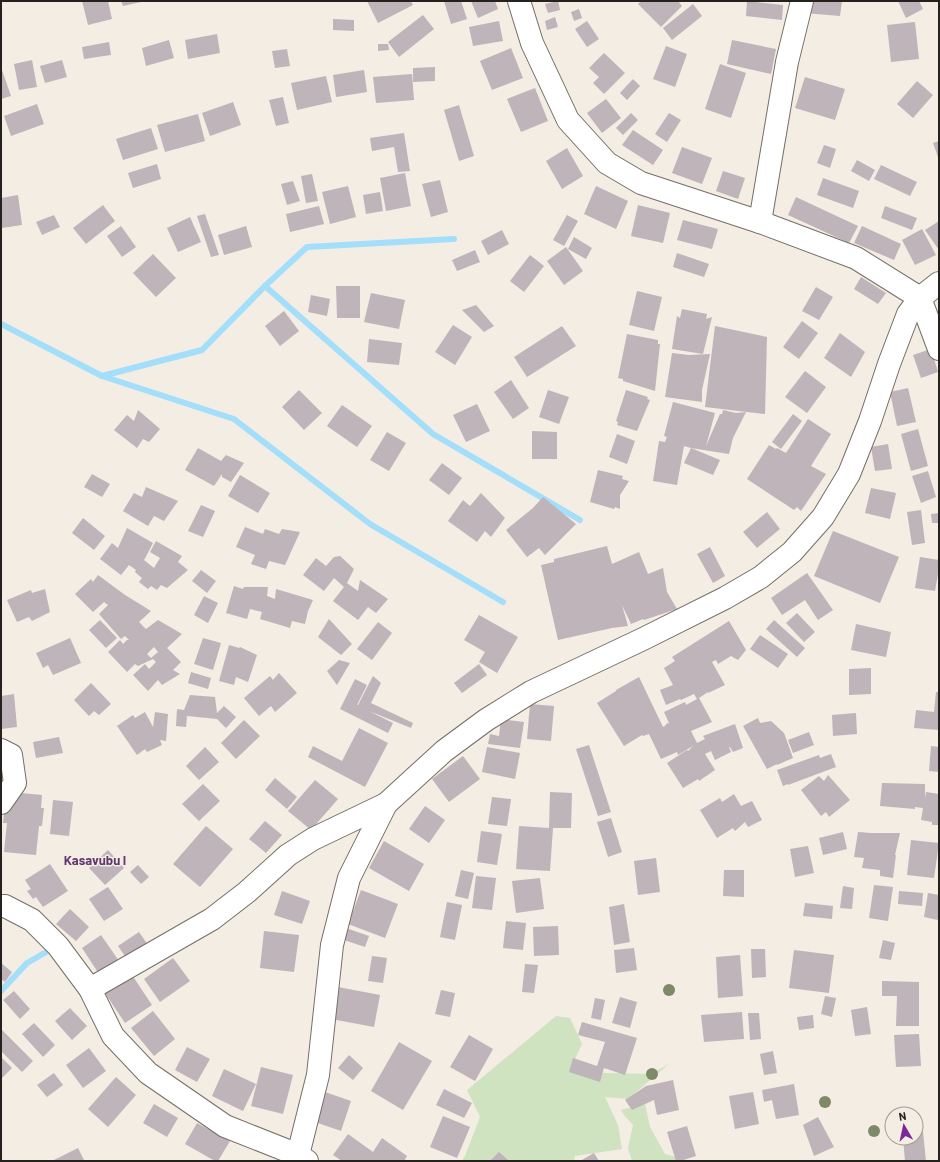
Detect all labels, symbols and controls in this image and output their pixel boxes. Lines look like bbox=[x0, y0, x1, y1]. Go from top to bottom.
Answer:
district label: Kasavubu I bbox=[64, 852, 126, 868]
north arrow bbox=[884, 1106, 924, 1146]
text: N bbox=[898, 1109, 907, 1123]

